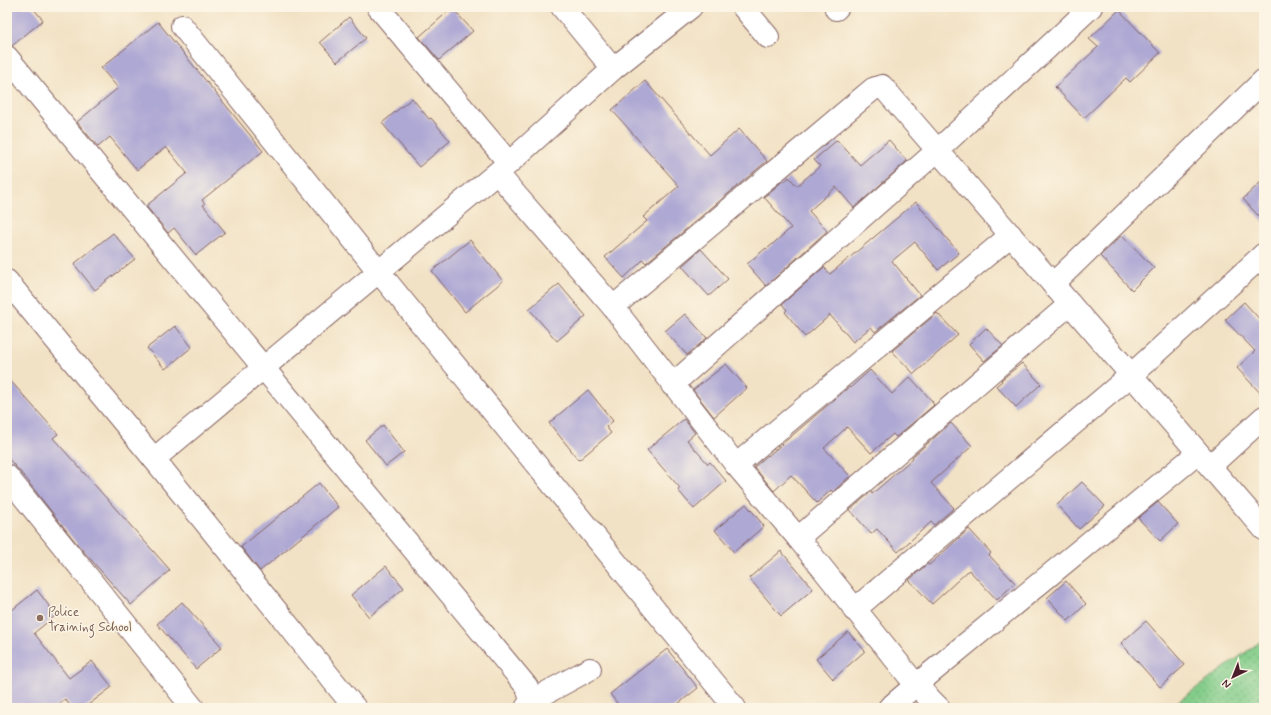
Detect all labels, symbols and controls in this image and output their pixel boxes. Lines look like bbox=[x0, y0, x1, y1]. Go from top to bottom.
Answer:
place label: Police Training School bbox=[48, 604, 132, 638]
marker: Police Training School bbox=[35, 613, 45, 623]
north arrow bbox=[1213, 657, 1253, 697]
text: N bbox=[1219, 676, 1234, 691]

